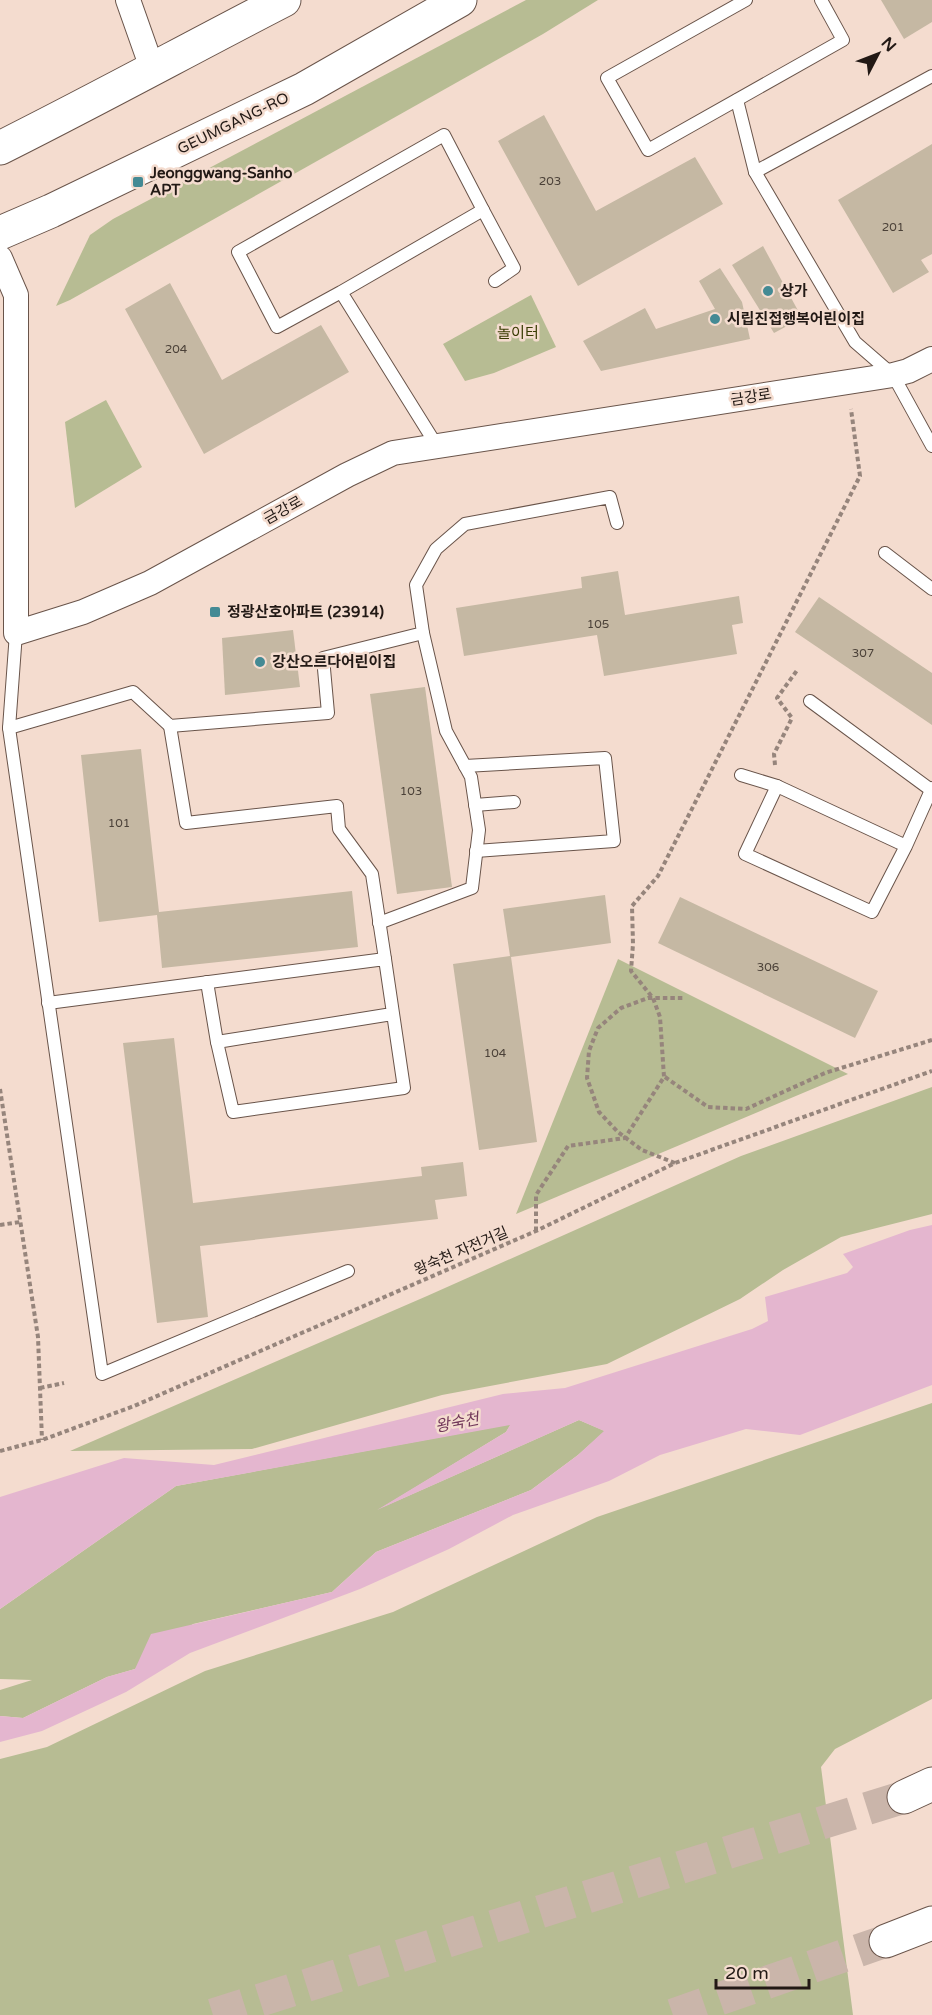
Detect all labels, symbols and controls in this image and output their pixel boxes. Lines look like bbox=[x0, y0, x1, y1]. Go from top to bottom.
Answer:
north arrow bbox=[848, 24, 908, 84]
text: N bbox=[877, 33, 900, 56]
street label: GEUMGANG-RO bbox=[174, 88, 292, 158]
place label: Jeonggwang-Sanho APT bbox=[149, 164, 292, 199]
house number: 203 bbox=[539, 174, 561, 188]
marker: Jeonggwang-Sanho APT bbox=[131, 175, 145, 189]
house number: 201 bbox=[882, 220, 904, 234]
place label: 상가 bbox=[780, 282, 808, 300]
marker: 상가 bbox=[761, 284, 775, 298]
place label: 시립진접행복어린이집 bbox=[727, 310, 865, 328]
marker: 시립진접행복어린이집 bbox=[708, 312, 722, 326]
park label: 놀이터 bbox=[497, 324, 539, 342]
house number: 204 bbox=[165, 342, 188, 356]
street label: 금강로 bbox=[729, 385, 773, 409]
street label: 금강로 bbox=[261, 492, 305, 528]
place label: 정광산호아파트 (23914) bbox=[227, 603, 384, 621]
marker: 정광산호아파트 (23914) bbox=[208, 605, 222, 619]
house number: 105 bbox=[587, 617, 609, 631]
house number: 307 bbox=[852, 646, 874, 660]
place label: 강산오르다어린이집 bbox=[272, 653, 396, 671]
marker: 강산오르다어린이집 bbox=[253, 655, 267, 669]
house number: 103 bbox=[400, 784, 422, 798]
house number: 101 bbox=[108, 816, 130, 830]
house number: 306 bbox=[757, 960, 779, 974]
house number: 104 bbox=[484, 1046, 507, 1060]
street label: 왕숙천 자전거길 bbox=[411, 1223, 511, 1279]
water label: 왕숙천 bbox=[433, 1409, 483, 1437]
scale bar bbox=[716, 1952, 809, 1990]
text: 20 m bbox=[725, 1962, 769, 1984]

